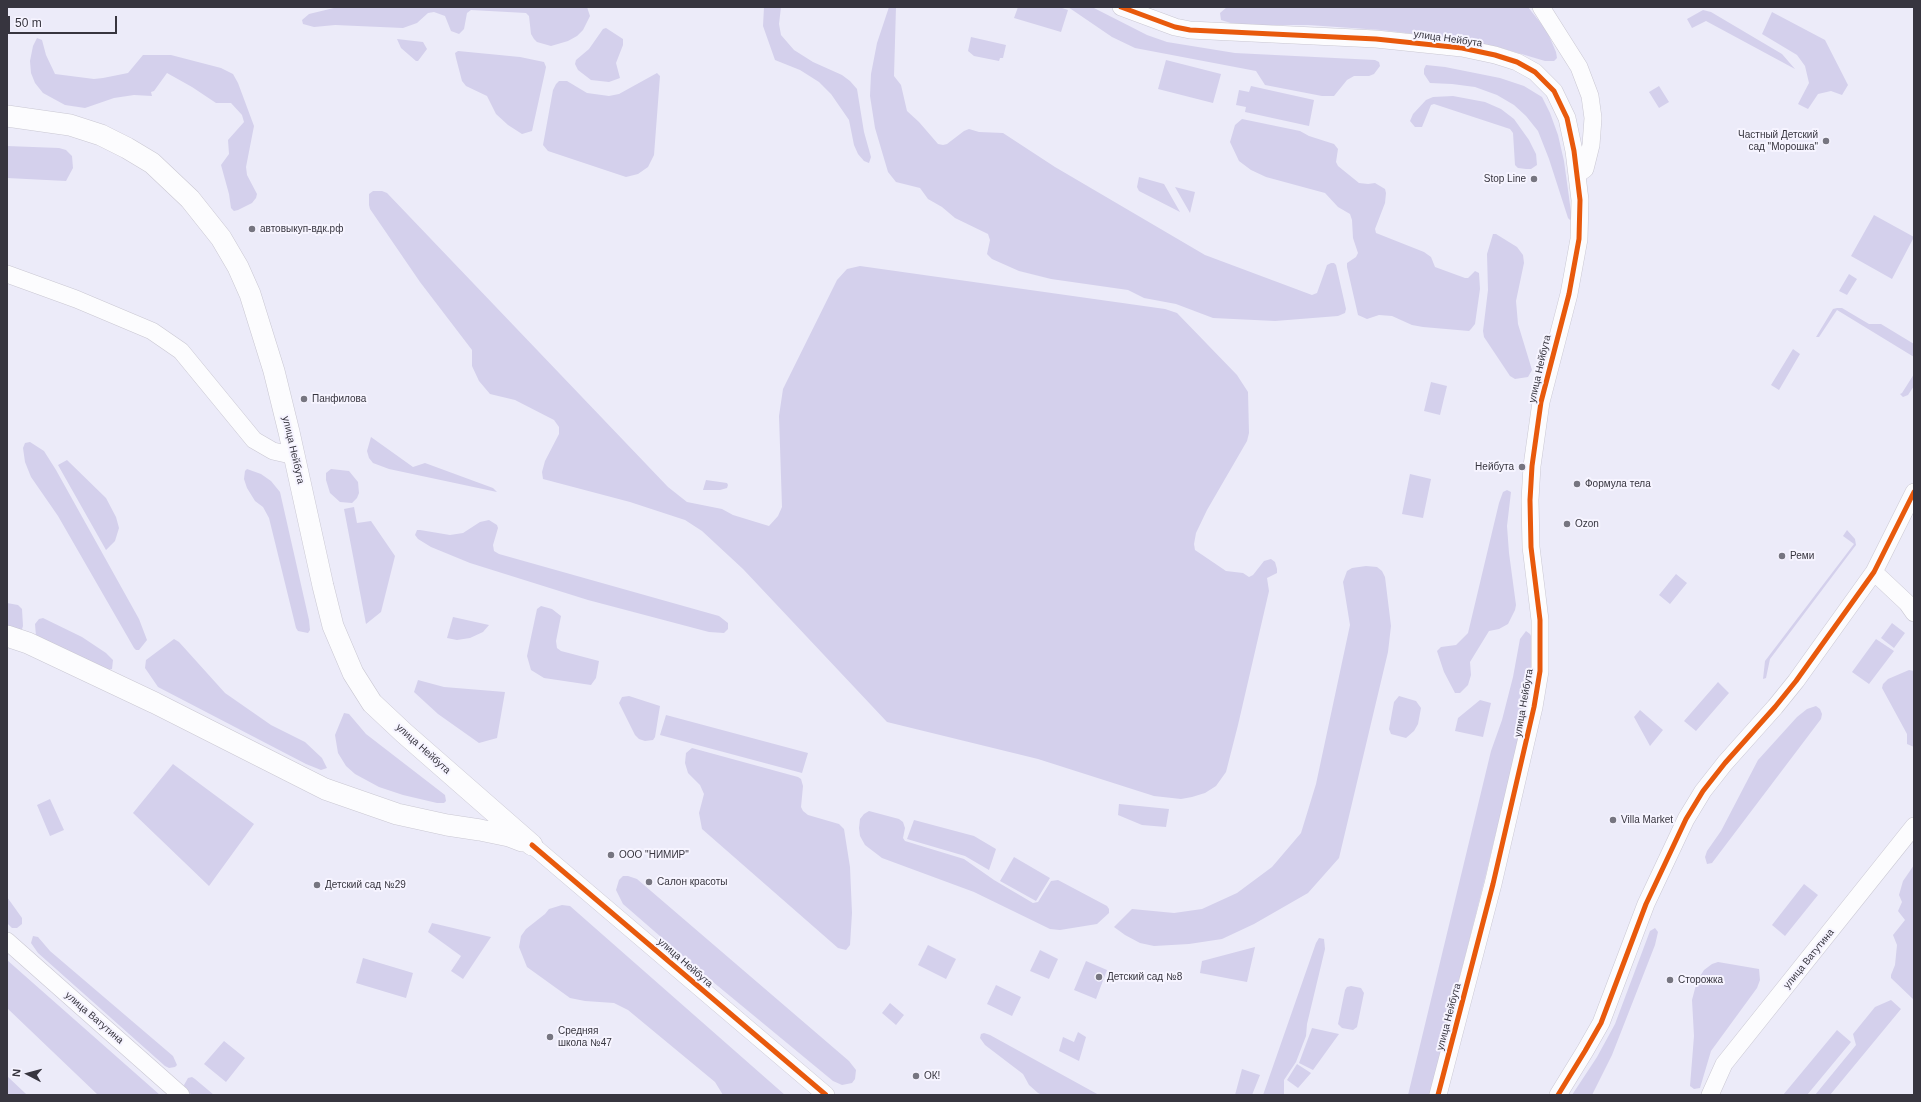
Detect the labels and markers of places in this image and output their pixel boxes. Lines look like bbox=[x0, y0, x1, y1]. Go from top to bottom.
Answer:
place label: Частный Детский сад "Морошка" bbox=[1738, 129, 1818, 152]
marker: Частный Детский сад "Морошка" bbox=[1821, 136, 1831, 146]
place label: Stop Line bbox=[1484, 173, 1526, 185]
marker: Stop Line bbox=[1529, 174, 1539, 184]
place label: автовыкуп-вдк.рф bbox=[260, 223, 343, 235]
marker: автовыкуп-вдк.рф bbox=[247, 224, 257, 234]
place label: Панфилова bbox=[312, 393, 366, 405]
marker: Панфилова bbox=[299, 394, 309, 404]
place label: Нейбута bbox=[1475, 461, 1514, 473]
marker: Нейбута bbox=[1517, 462, 1527, 472]
place label: Формула тела bbox=[1585, 478, 1651, 490]
marker: Формула тела bbox=[1572, 479, 1582, 489]
place label: Ozon bbox=[1575, 518, 1599, 530]
marker: Ozon bbox=[1562, 519, 1572, 529]
place label: Реми bbox=[1790, 550, 1814, 562]
marker: Реми bbox=[1777, 551, 1787, 561]
place label: Villa Market bbox=[1621, 814, 1673, 826]
marker: Villa Market bbox=[1608, 815, 1618, 825]
place label: ООО "НИМИР" bbox=[619, 849, 689, 861]
marker: ООО "НИМИР" bbox=[606, 850, 616, 860]
place label: Салон красоты bbox=[657, 876, 727, 888]
marker: Салон красоты bbox=[644, 877, 654, 887]
place label: Детский сад №29 bbox=[325, 879, 406, 891]
marker: Детский сад №29 bbox=[312, 880, 322, 890]
place label: Детский сад №8 bbox=[1107, 971, 1182, 983]
marker: Детский сад №8 bbox=[1094, 972, 1104, 982]
place label: Сторожка bbox=[1678, 974, 1723, 986]
marker: Сторожка bbox=[1665, 975, 1675, 985]
place label: Средняя школа №47 bbox=[558, 1025, 612, 1048]
marker: Средняя школа №47 bbox=[545, 1032, 555, 1042]
place label: ОК! bbox=[924, 1070, 940, 1082]
marker: ОК! bbox=[911, 1071, 921, 1081]

